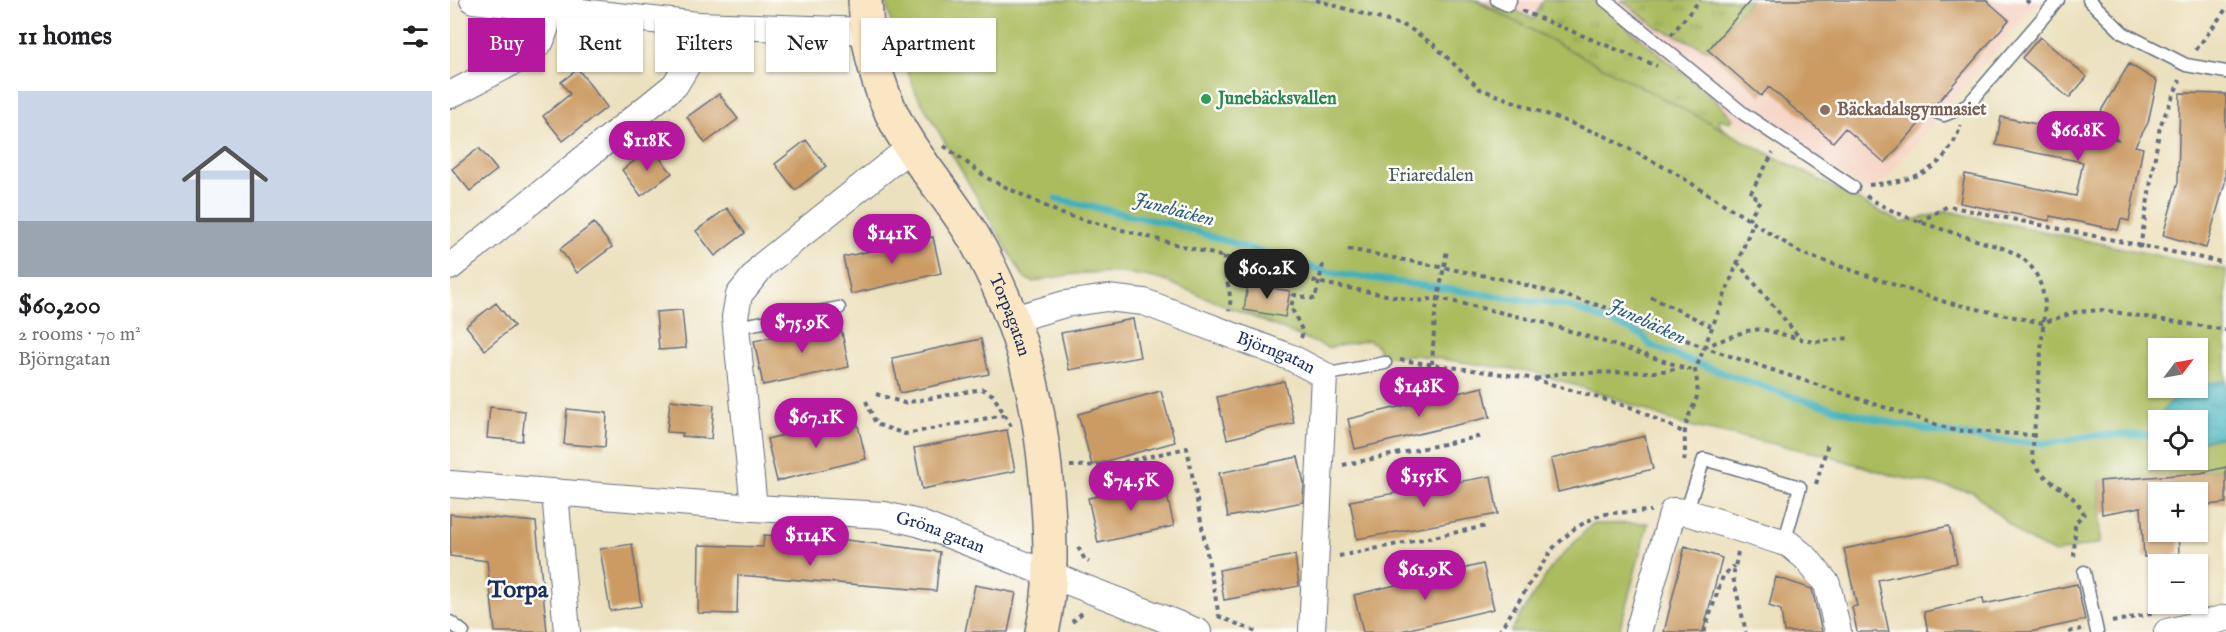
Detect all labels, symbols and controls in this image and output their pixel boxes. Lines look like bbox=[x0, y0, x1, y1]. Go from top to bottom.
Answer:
chip: Buy bbox=[468, 18, 545, 72]
chip: Rent bbox=[557, 18, 643, 72]
chip: Filters bbox=[655, 18, 754, 72]
chip: New bbox=[766, 18, 849, 72]
chip: Apartment bbox=[861, 18, 996, 72]
text: 11 homes bbox=[18, 20, 112, 53]
icon: filters bbox=[399, 20, 432, 53]
place label: Junebäcksvallen bbox=[1216, 88, 1337, 111]
marker: Junebäcksvallen bbox=[1199, 92, 1213, 106]
place label: Bäckadalsgymnasiet bbox=[1837, 99, 1987, 122]
marker: Bäckadalsgymnasiet bbox=[1818, 103, 1832, 117]
pin: $66.8K bbox=[2029, 111, 2127, 162]
text: $66.8K bbox=[2051, 118, 2105, 143]
pin: $118K bbox=[605, 121, 689, 172]
text: $118K bbox=[623, 128, 671, 153]
icon: home bbox=[171, 130, 279, 238]
park label: Friaredalen bbox=[1388, 165, 1474, 188]
water label: Junebäcken bbox=[1131, 187, 1217, 233]
pin: $141K bbox=[850, 214, 934, 265]
text: $141K bbox=[867, 221, 917, 246]
pin: $60.2K bbox=[1218, 249, 1316, 300]
text: $60.2K bbox=[1238, 256, 1296, 281]
street label: Torpagatan bbox=[983, 270, 1035, 360]
text: $60,200 bbox=[18, 289, 101, 322]
water label: Junebäcken bbox=[1604, 293, 1690, 351]
pin: $75.9K bbox=[753, 303, 851, 354]
text: $75.9K bbox=[774, 310, 830, 335]
text: 2 rooms · 70 m² bbox=[18, 322, 141, 347]
street label: Björngatan bbox=[1233, 326, 1319, 380]
north arrow bbox=[2148, 338, 2208, 398]
map controls bbox=[2148, 338, 2208, 614]
text: Björngatan bbox=[18, 347, 110, 372]
pin: $148K bbox=[1377, 367, 1461, 418]
text: $148K bbox=[1394, 374, 1444, 399]
pin: $67.1K bbox=[767, 398, 865, 449]
text: $67.1K bbox=[788, 405, 844, 430]
button: locate bbox=[2148, 410, 2208, 470]
pin: $155K bbox=[1382, 457, 1466, 508]
pin: $74.5K bbox=[1082, 461, 1180, 512]
text: $155K bbox=[1400, 464, 1448, 489]
text: $74.5K bbox=[1103, 468, 1159, 493]
button: + bbox=[2148, 482, 2208, 542]
street label: Gröna gatan bbox=[893, 507, 988, 559]
pin: $114K bbox=[768, 516, 852, 567]
text: $114K bbox=[785, 523, 835, 548]
pin: $61.9K bbox=[1376, 550, 1474, 601]
button: − bbox=[2148, 554, 2208, 614]
text: $61.9K bbox=[1398, 557, 1452, 582]
district label: Torpa bbox=[487, 575, 549, 606]

